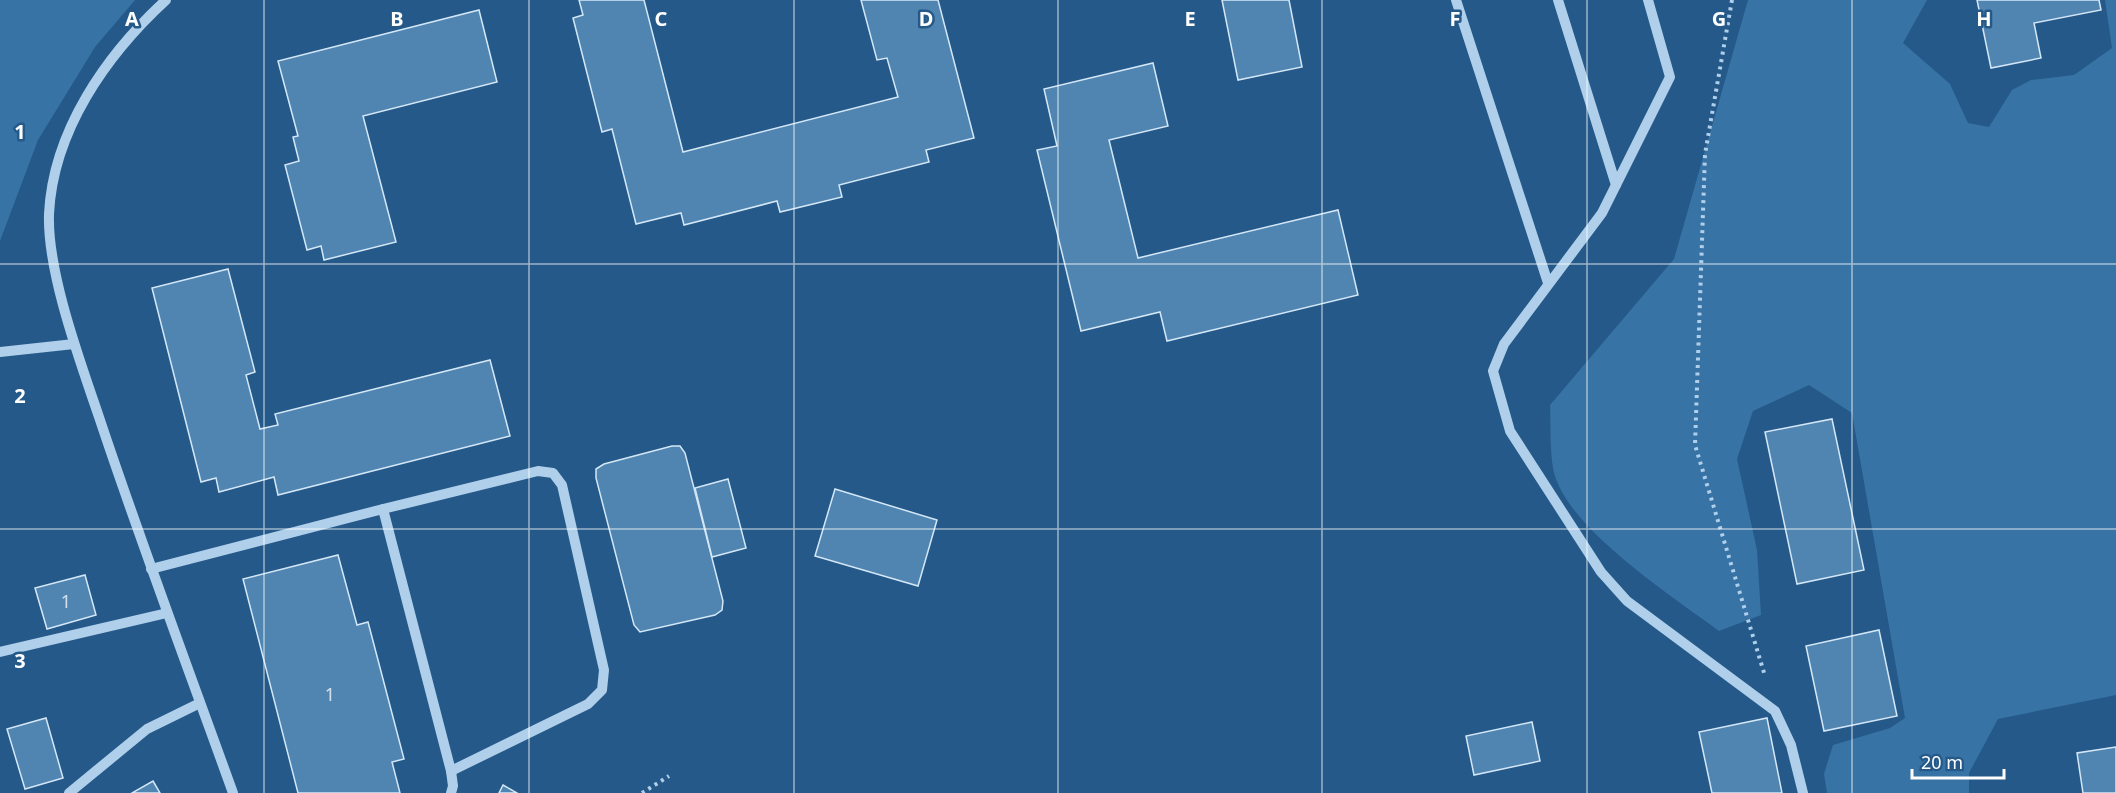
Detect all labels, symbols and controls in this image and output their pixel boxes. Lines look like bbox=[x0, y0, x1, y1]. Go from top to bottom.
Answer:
text: A bbox=[125, 5, 139, 32]
text: B bbox=[390, 5, 404, 32]
text: C bbox=[655, 5, 668, 32]
text: D bbox=[919, 5, 933, 32]
text: E bbox=[1184, 5, 1196, 32]
text: F bbox=[1450, 5, 1460, 32]
text: G bbox=[1712, 5, 1726, 32]
text: H bbox=[1976, 5, 1992, 32]
text: 1 bbox=[14, 118, 26, 145]
text: 2 bbox=[14, 382, 26, 409]
house number: 1 bbox=[61, 589, 71, 613]
text: 3 bbox=[14, 647, 26, 674]
house number: 1 bbox=[325, 682, 335, 706]
scale bar bbox=[1912, 742, 2004, 780]
text: 20 m bbox=[1921, 750, 1963, 774]

